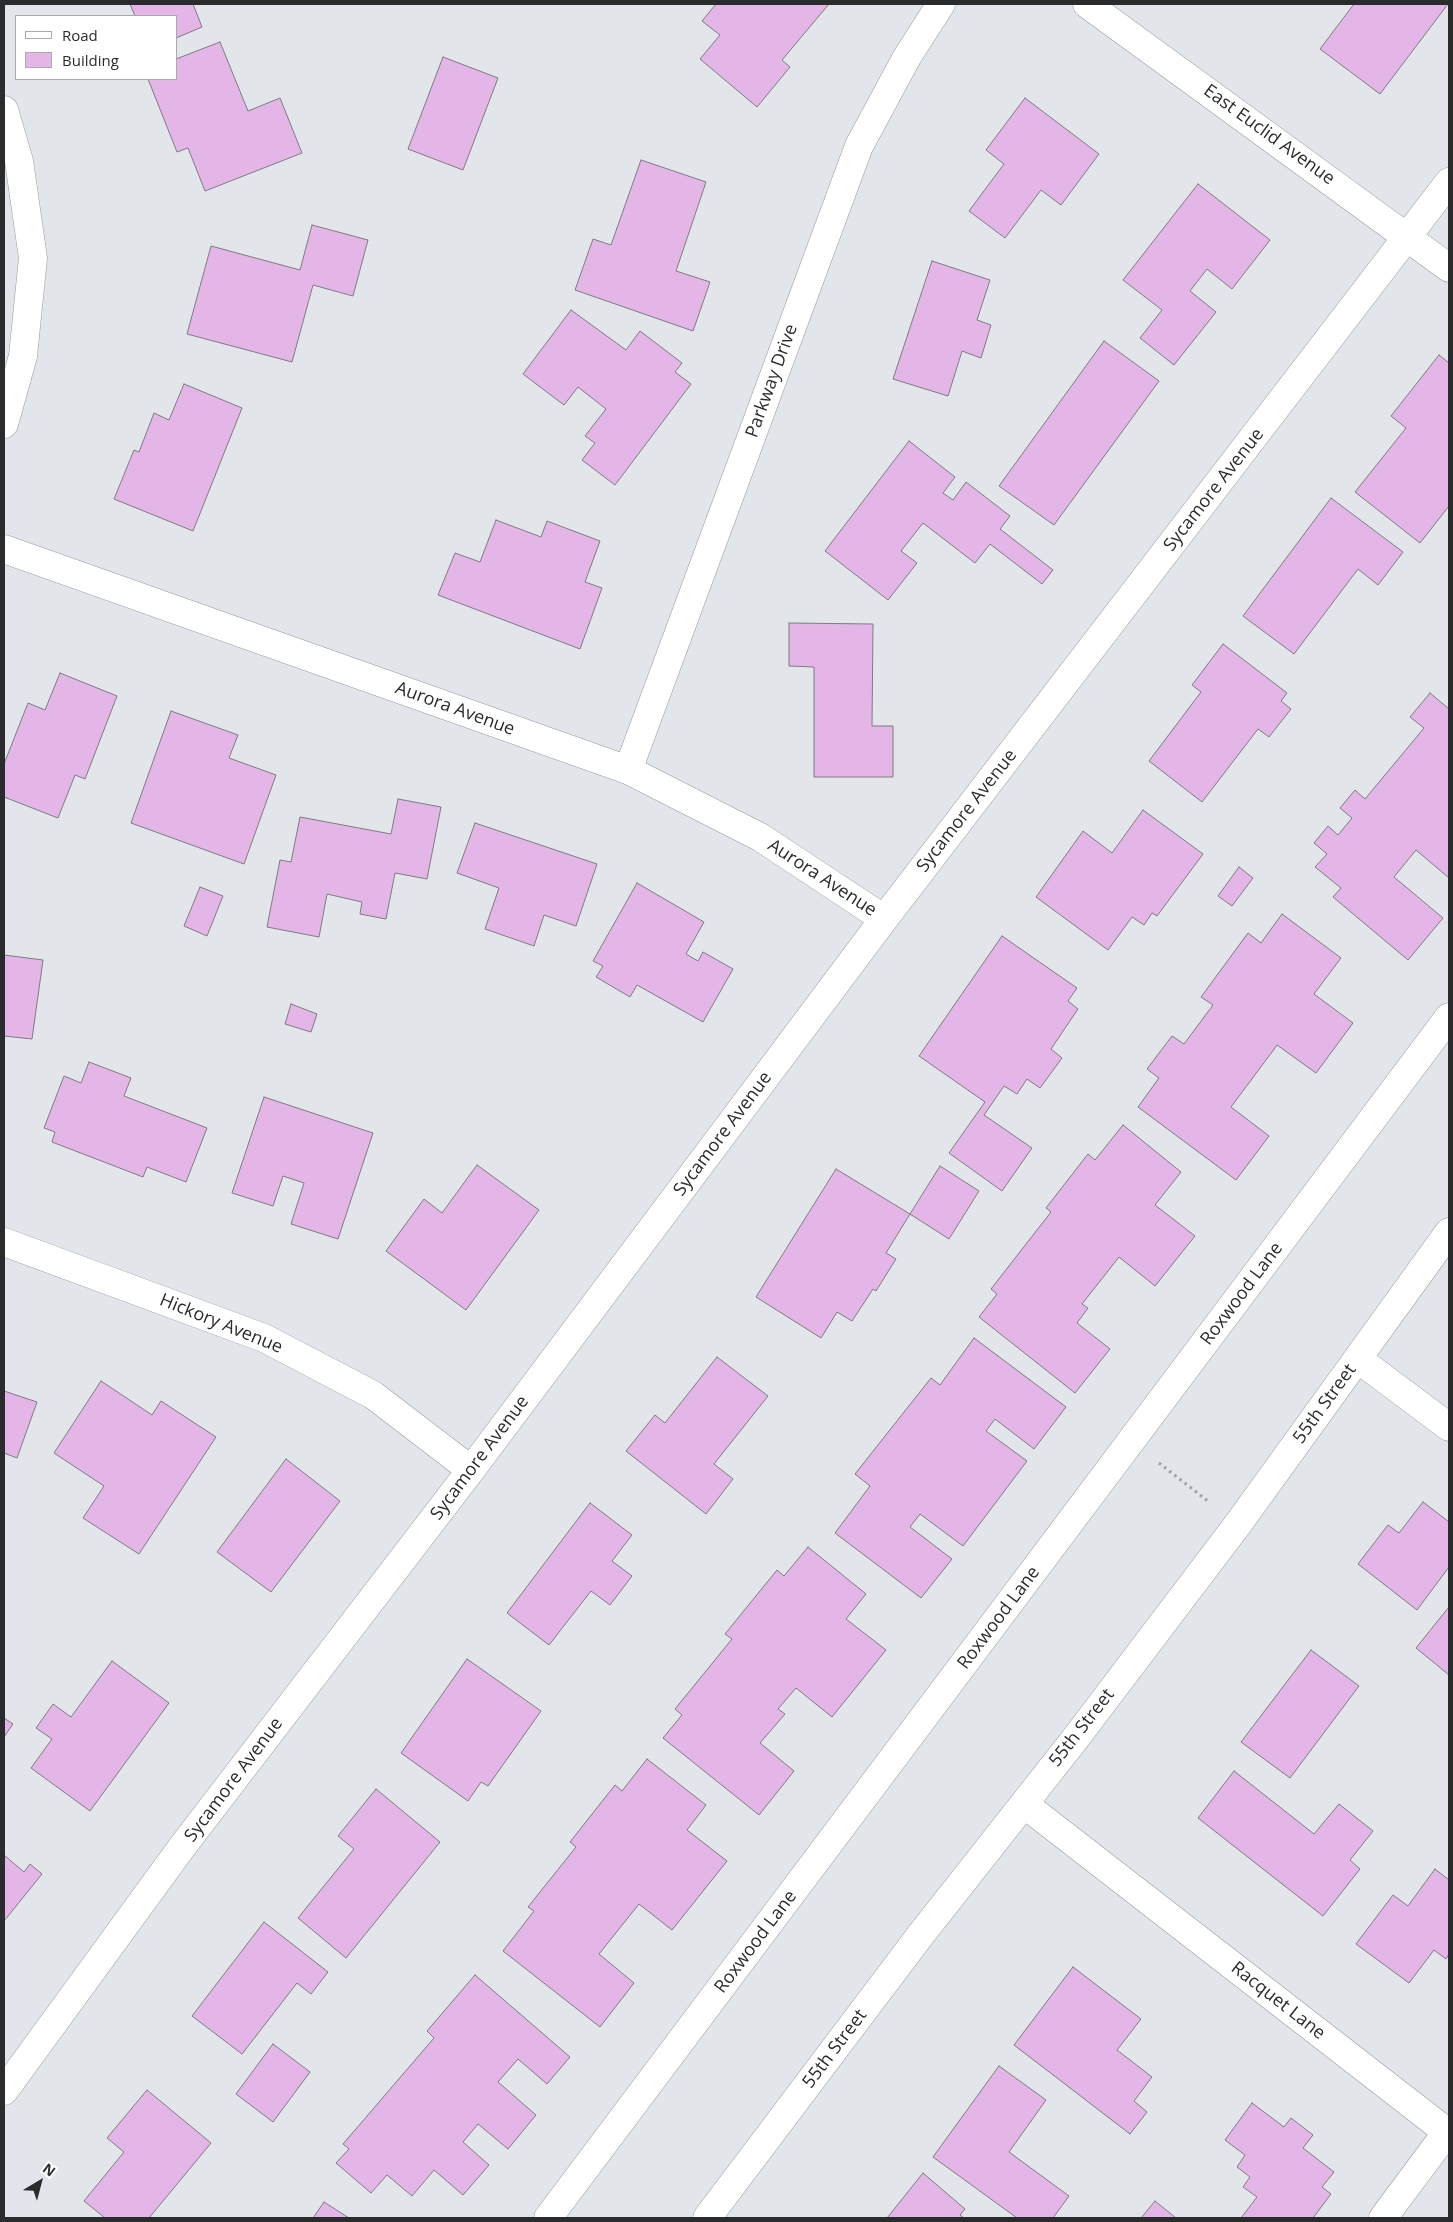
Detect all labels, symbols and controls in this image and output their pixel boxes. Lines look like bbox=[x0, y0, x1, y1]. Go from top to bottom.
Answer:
legend bbox=[15, 15, 178, 80]
text: Road bbox=[62, 25, 98, 45]
text: Building bbox=[62, 50, 119, 70]
street label: East Euclid Avenue bbox=[1199, 80, 1339, 190]
street label: Parkway Drive bbox=[741, 321, 803, 441]
street label: Sycamore Avenue bbox=[1159, 424, 1269, 556]
street label: Aurora Avenue bbox=[392, 677, 518, 741]
street label: Sycamore Avenue bbox=[912, 745, 1022, 877]
street label: Aurora Avenue bbox=[764, 835, 880, 921]
street label: Sycamore Avenue bbox=[669, 1068, 777, 1200]
street label: Roxwood Lane bbox=[1196, 1238, 1288, 1350]
street label: Hickory Avenue bbox=[156, 1290, 286, 1358]
street label: 55th Street bbox=[1289, 1360, 1361, 1448]
street label: Sycamore Avenue bbox=[426, 1392, 534, 1524]
street label: Roxwood Lane bbox=[953, 1562, 1045, 1674]
street label: 55th Street bbox=[1045, 1685, 1119, 1771]
street label: Sycamore Avenue bbox=[180, 1714, 288, 1846]
street label: Roxwood Lane bbox=[710, 1886, 802, 1998]
street label: Racquet Lane bbox=[1227, 1958, 1329, 2044]
street label: 55th Street bbox=[798, 2005, 872, 2093]
north arrow bbox=[15, 2157, 65, 2207]
text: N bbox=[39, 2159, 60, 2181]

